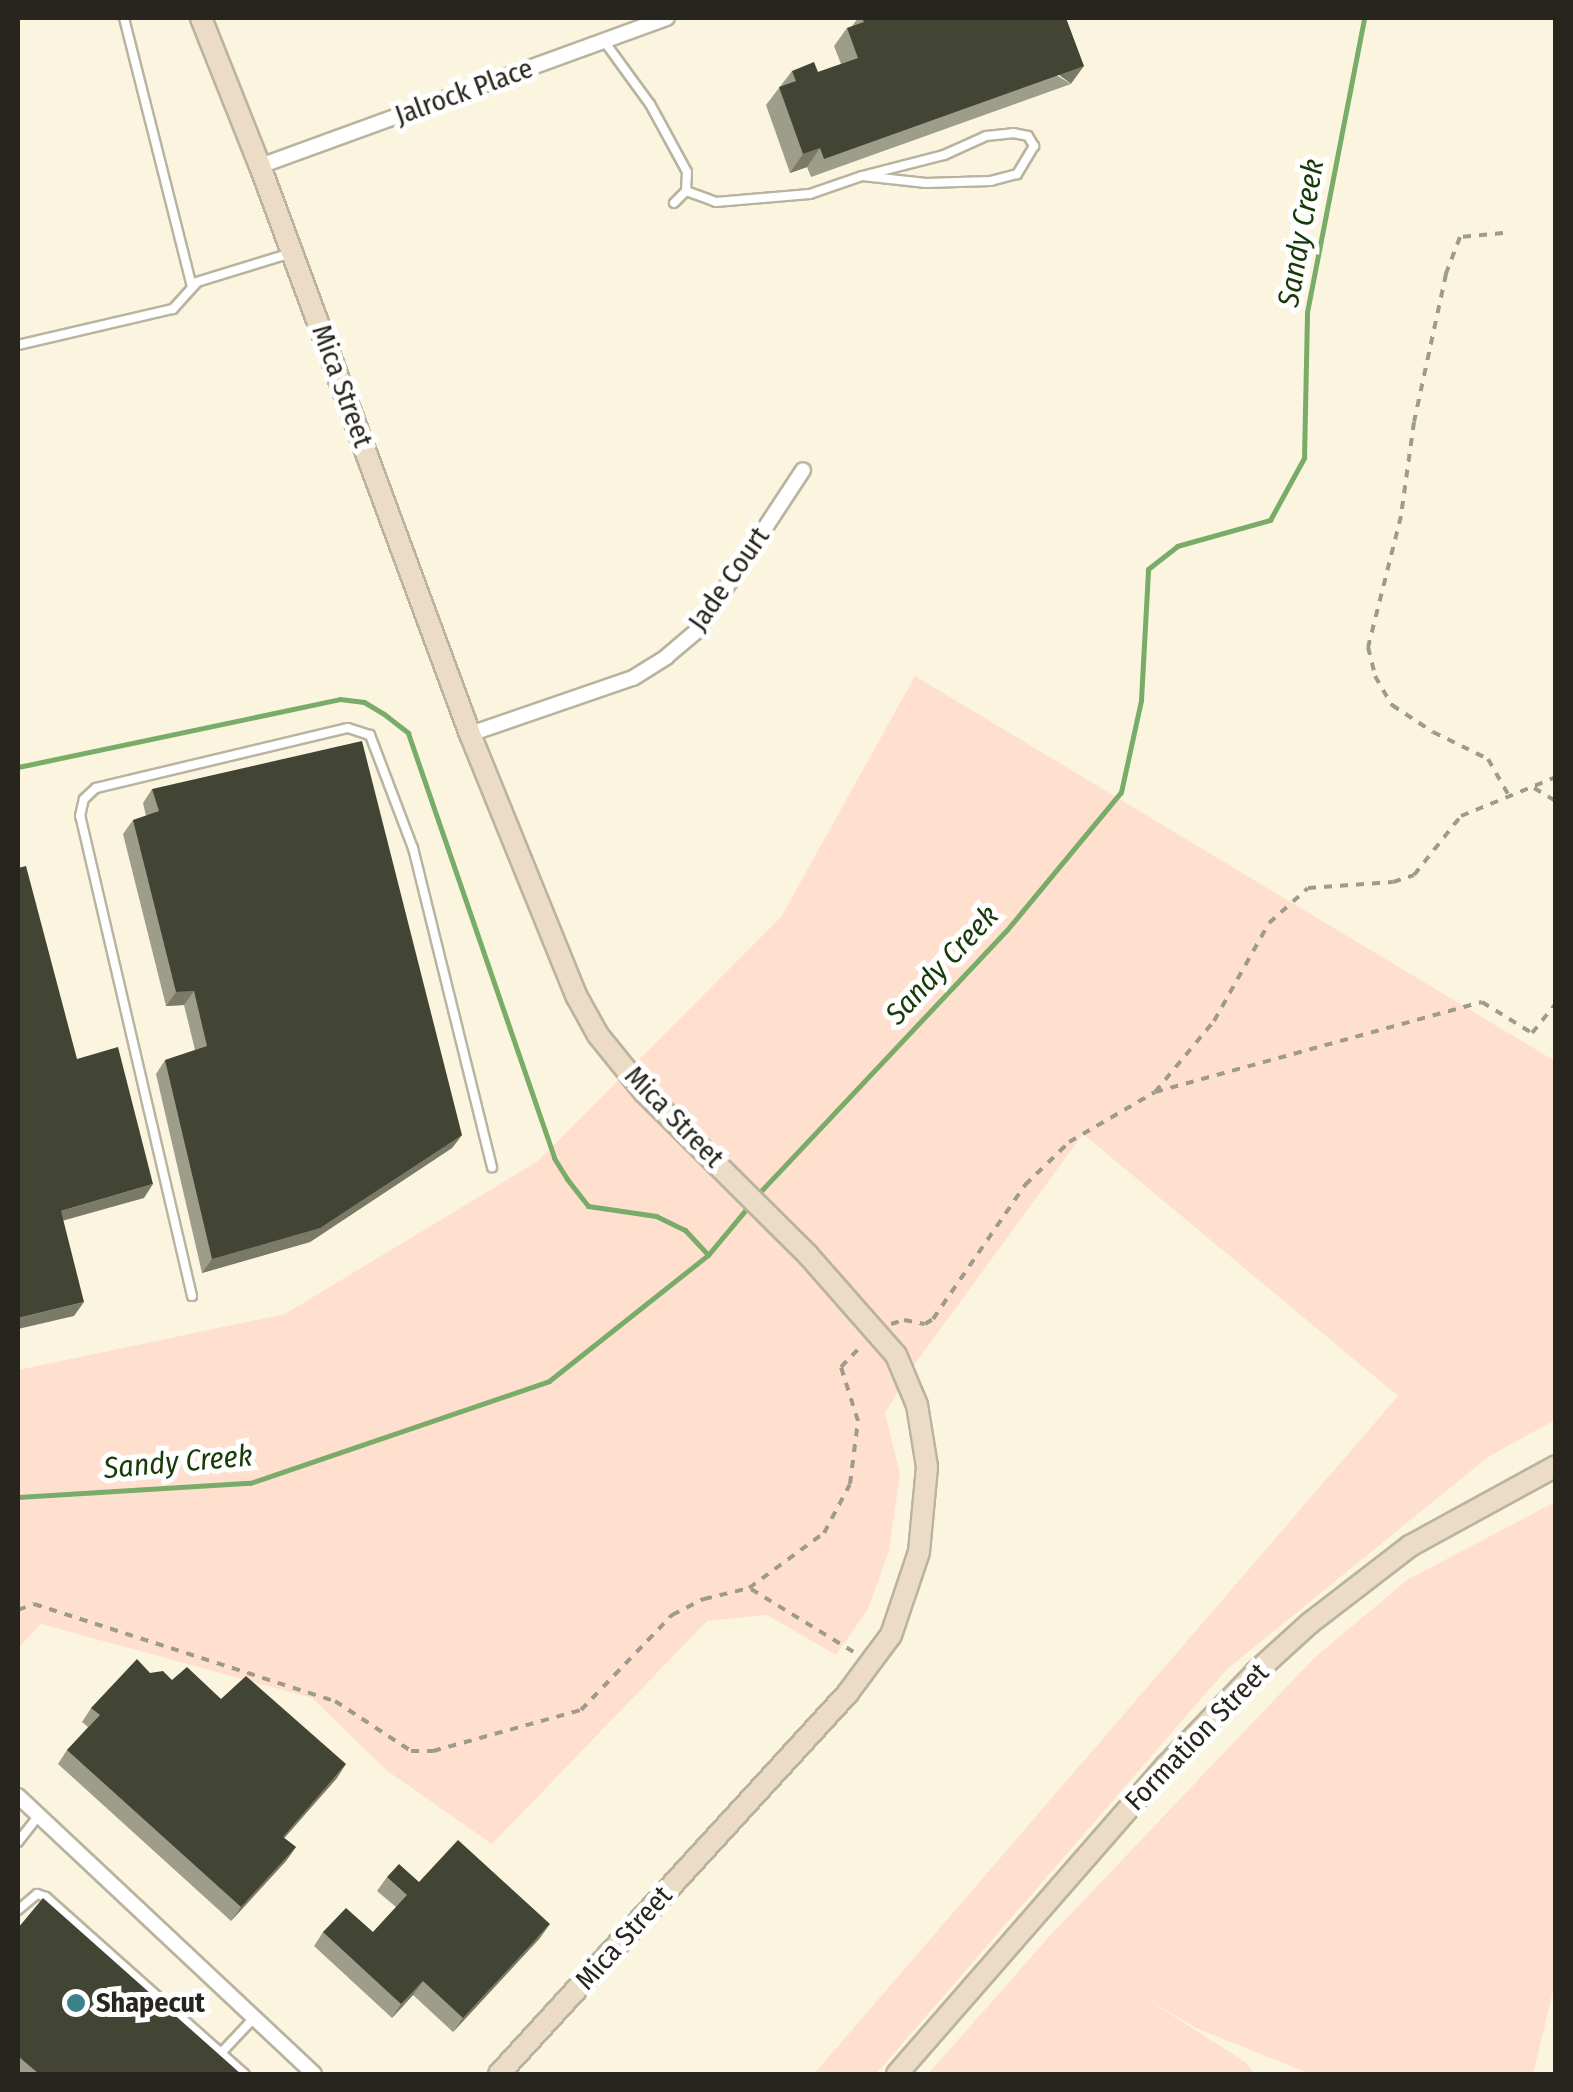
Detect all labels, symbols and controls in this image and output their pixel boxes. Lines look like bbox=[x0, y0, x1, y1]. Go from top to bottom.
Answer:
street label: Jalrock Place bbox=[390, 52, 538, 132]
water label: Sandy Creek bbox=[1270, 156, 1332, 310]
street label: Mica Street bbox=[304, 320, 380, 452]
street label: Jade Court bbox=[681, 521, 777, 637]
water label: Sandy Creek bbox=[878, 898, 1006, 1032]
street label: Mica Street bbox=[618, 1059, 730, 1175]
water label: Sandy Creek bbox=[102, 1438, 254, 1486]
street label: Formation Street bbox=[1118, 1656, 1276, 1818]
street label: Mica Street bbox=[569, 1879, 679, 1997]
place label: Shapecut bbox=[96, 1986, 205, 2020]
marker: Shapecut bbox=[65, 1992, 87, 2014]

